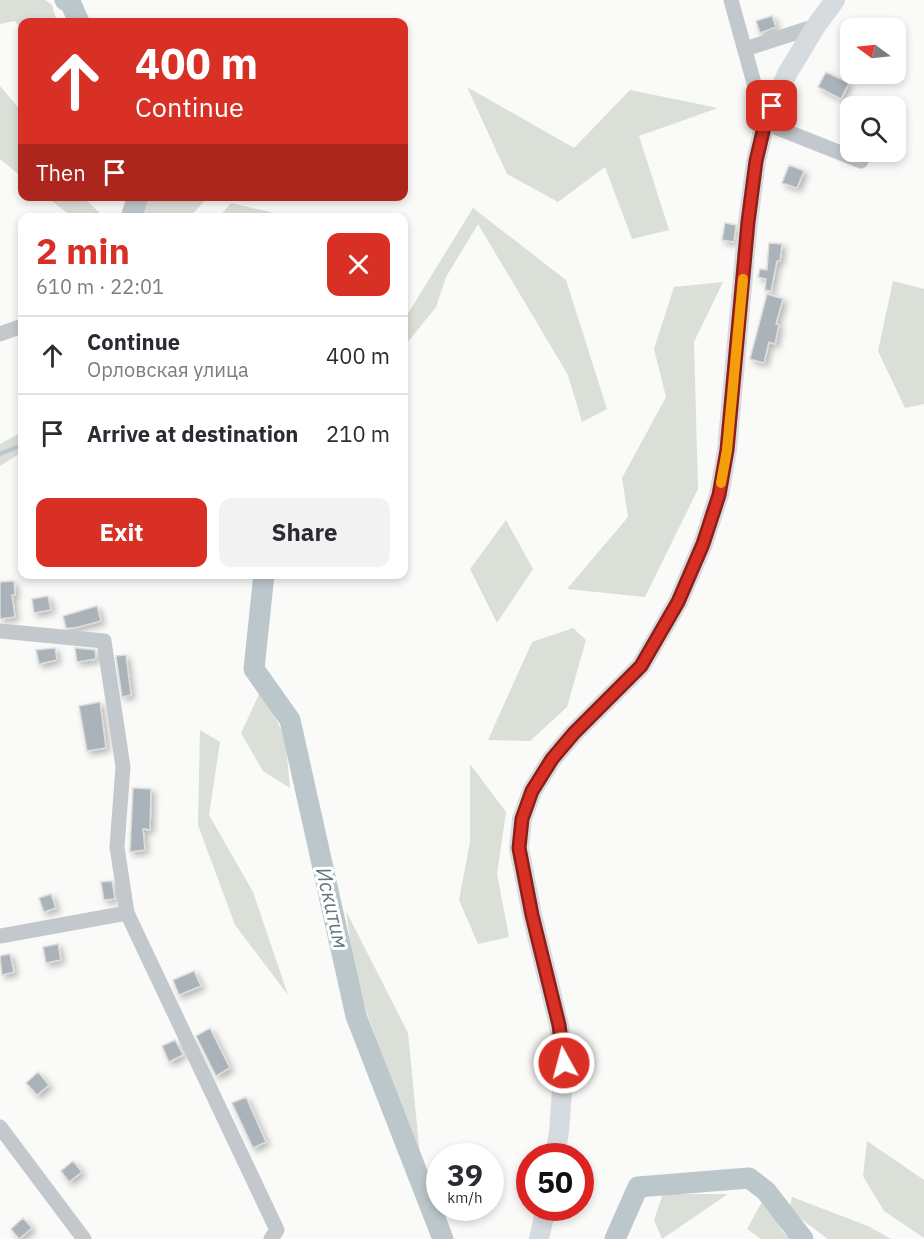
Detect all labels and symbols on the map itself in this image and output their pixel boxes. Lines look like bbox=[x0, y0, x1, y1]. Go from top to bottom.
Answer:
north arrow bbox=[840, 18, 906, 84]
pin bbox=[746, 80, 797, 131]
water label: Искитим bbox=[310, 864, 356, 951]
position arrow bbox=[532, 1031, 596, 1095]
speed limit sign: 50 bbox=[516, 1143, 594, 1221]

